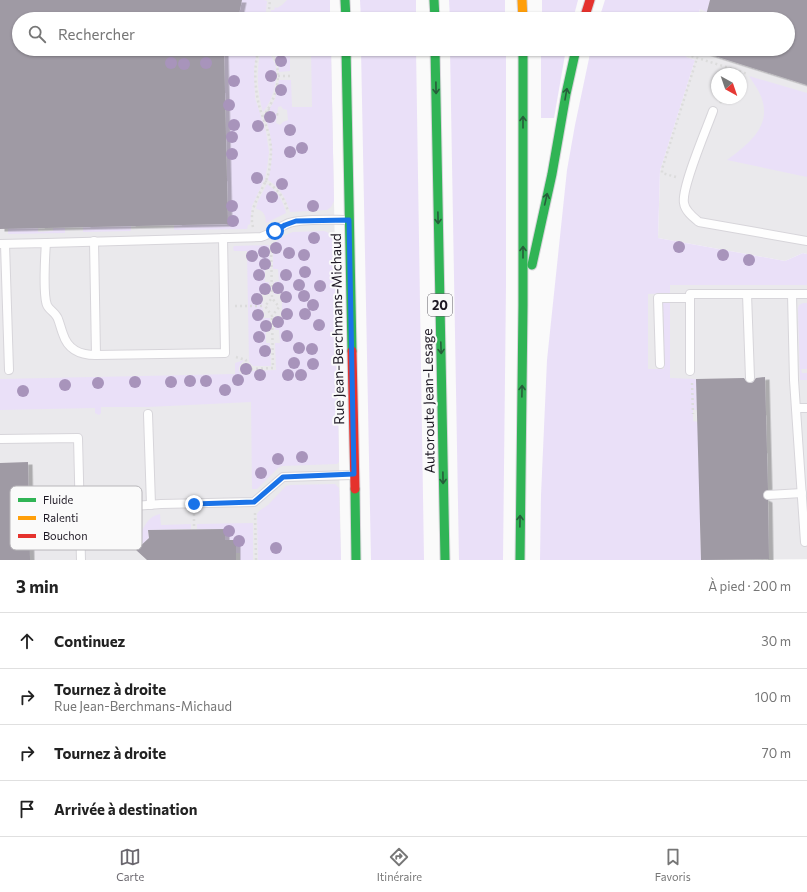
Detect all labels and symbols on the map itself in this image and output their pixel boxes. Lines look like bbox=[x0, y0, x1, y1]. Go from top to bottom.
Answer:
north arrow bbox=[711, 68, 747, 104]
one-way arrow bbox=[432, 81, 440, 94]
one-way arrow bbox=[562, 88, 570, 101]
one-way arrow bbox=[519, 116, 526, 129]
one-way arrow bbox=[543, 193, 551, 206]
one-way arrow bbox=[434, 211, 442, 224]
route start bbox=[266, 222, 284, 240]
street label: Rue Jean-Berchmans-Michaud bbox=[327, 233, 347, 425]
one-way arrow bbox=[519, 246, 527, 259]
road number: 20 bbox=[428, 294, 452, 316]
street label: Autoroute Jean-Lesage bbox=[418, 328, 438, 474]
one-way arrow bbox=[437, 341, 444, 354]
one-way arrow bbox=[518, 385, 526, 398]
one-way arrow bbox=[439, 471, 447, 484]
legend bbox=[10, 486, 142, 550]
text: Fluide bbox=[43, 493, 73, 506]
route end bbox=[185, 495, 203, 513]
text: Ralenti bbox=[43, 511, 79, 524]
one-way arrow bbox=[517, 515, 524, 528]
text: Bouchon bbox=[43, 529, 87, 542]

